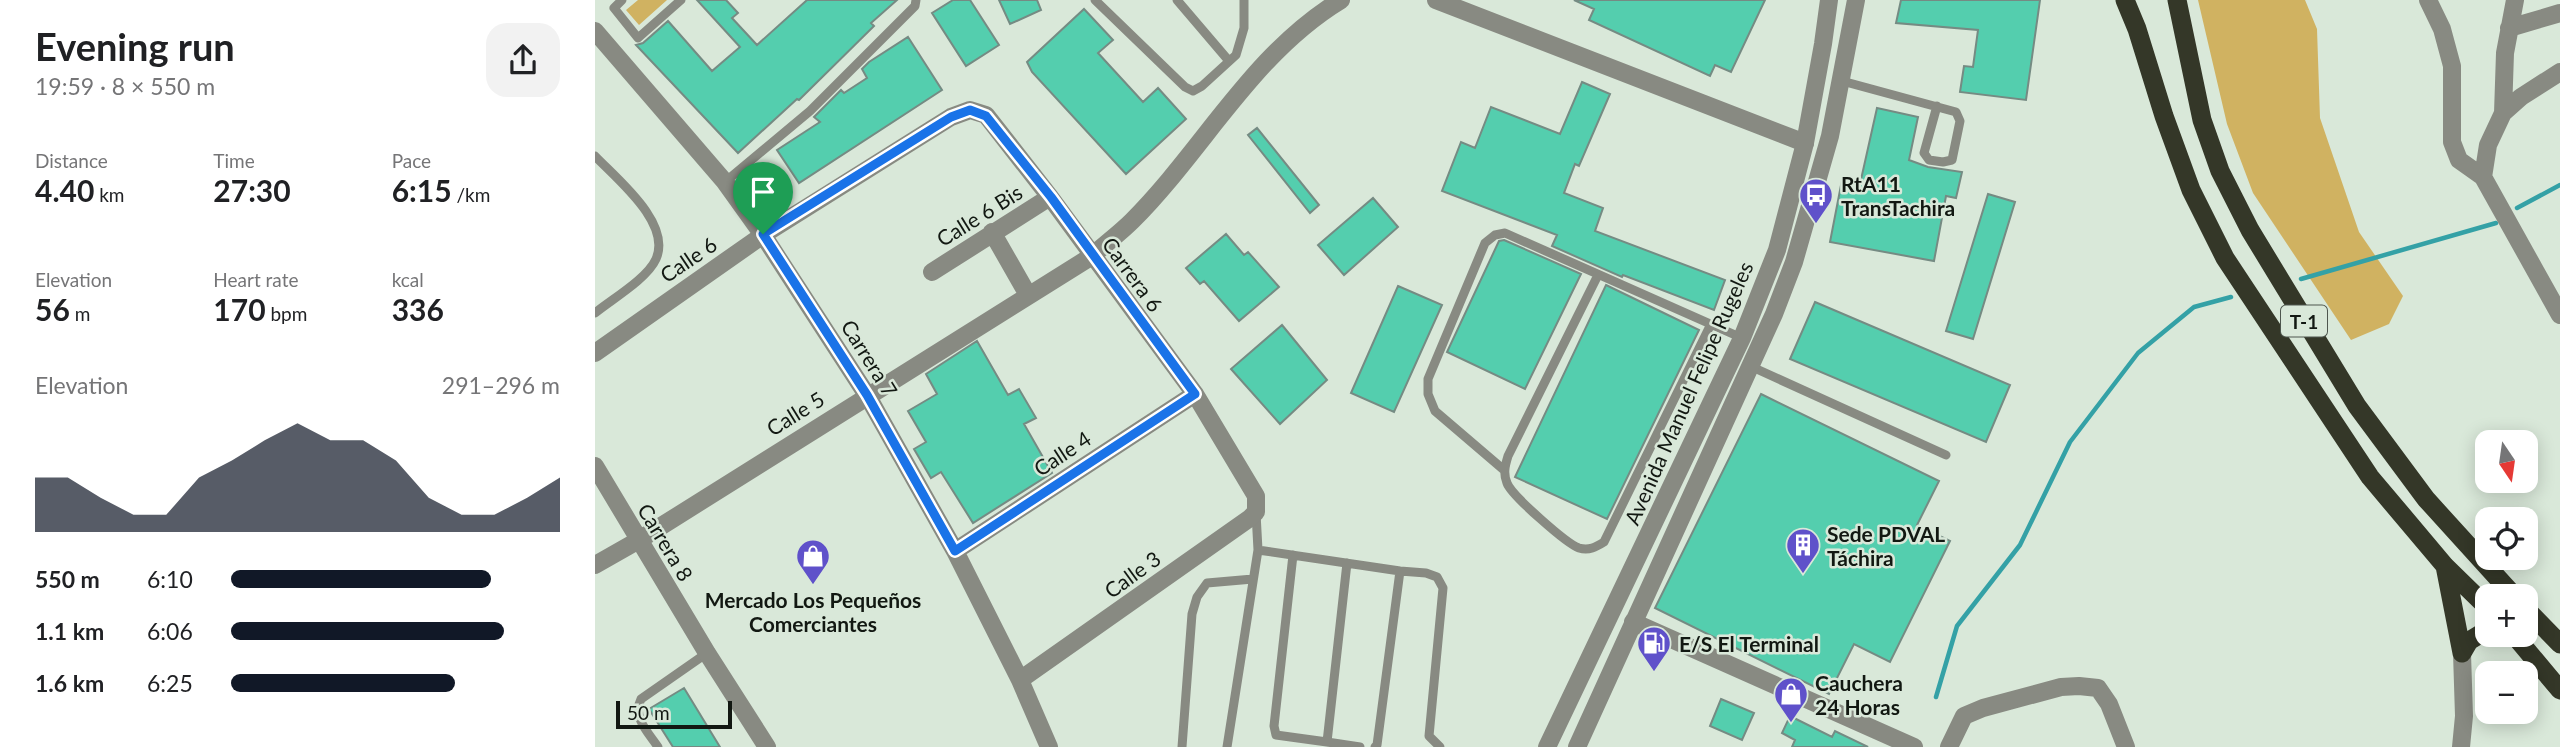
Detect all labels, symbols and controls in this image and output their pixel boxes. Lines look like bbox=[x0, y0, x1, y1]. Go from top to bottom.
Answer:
text: Evening run bbox=[35, 23, 235, 69]
button: share bbox=[486, 23, 560, 97]
text: 19:59 · 8 × 550 m bbox=[35, 72, 215, 100]
text: Distance bbox=[35, 149, 108, 172]
text: Time bbox=[213, 149, 255, 172]
text: Pace bbox=[392, 149, 431, 172]
pin bbox=[733, 162, 793, 234]
place label: RtA11 TransTachira bbox=[1841, 171, 1955, 220]
text: 4.40 bbox=[35, 172, 94, 208]
text: 27:30 bbox=[213, 172, 291, 208]
text: 6:15 bbox=[392, 172, 452, 208]
icon: arrive bbox=[744, 173, 782, 211]
bus stop icon: RtA11 TransTachira bbox=[1797, 176, 1835, 225]
street label: Calle 6 Bis bbox=[932, 179, 1026, 251]
text: km bbox=[94, 183, 124, 206]
text: /km bbox=[452, 183, 490, 206]
street label: Calle 6 bbox=[655, 231, 721, 287]
street label: Carrera 6 bbox=[1098, 232, 1168, 316]
street label: Avenida Manuel Felipe Rugeles bbox=[1619, 258, 1757, 528]
text: Elevation bbox=[35, 268, 112, 291]
text: Heart rate bbox=[213, 268, 299, 291]
text: kcal bbox=[392, 268, 424, 291]
text: 56 bbox=[35, 291, 70, 327]
text: 170 bbox=[213, 291, 266, 327]
text: 336 bbox=[392, 291, 444, 327]
text: m bbox=[70, 302, 90, 325]
text: bpm bbox=[266, 302, 307, 325]
road number: T-1 bbox=[2281, 306, 2327, 336]
street label: Carrera 7 bbox=[837, 315, 903, 401]
text: Elevation bbox=[35, 371, 128, 399]
text: 291–296 m bbox=[442, 371, 560, 399]
street label: Calle 5 bbox=[762, 386, 828, 440]
street label: Calle 4 bbox=[1029, 425, 1095, 481]
north arrow bbox=[2475, 430, 2537, 494]
map controls bbox=[2475, 430, 2538, 724]
street label: Carrera 8 bbox=[633, 499, 699, 585]
button: locate bbox=[2475, 507, 2538, 570]
place label: Sede PDVAL Táchira bbox=[1827, 521, 1945, 570]
building icon: Sede PDVAL Táchira bbox=[1784, 526, 1822, 575]
shop icon: Mercado Los Pequeños Comerciantes bbox=[794, 537, 832, 586]
street label: Calle 3 bbox=[1099, 545, 1165, 603]
text: 550 m bbox=[35, 565, 100, 593]
text: 6:10 bbox=[147, 565, 193, 593]
button: + bbox=[2475, 584, 2538, 647]
place label: Mercado Los Pequeños Comerciantes bbox=[705, 587, 921, 636]
text: 1.1 km bbox=[35, 617, 104, 645]
text: 6:06 bbox=[147, 617, 193, 645]
fuel station icon: E/S El Terminal bbox=[1635, 624, 1673, 673]
place label: E/S El Terminal bbox=[1679, 631, 1819, 656]
button: − bbox=[2475, 661, 2538, 724]
text: 1.6 km bbox=[35, 669, 104, 697]
text: 6:25 bbox=[147, 669, 193, 697]
place label: Cauchera 24 Horas bbox=[1815, 670, 1903, 719]
shop icon: Cauchera 24 Horas bbox=[1772, 675, 1810, 724]
scale bar bbox=[616, 698, 731, 730]
text: 50 m bbox=[627, 701, 670, 724]

